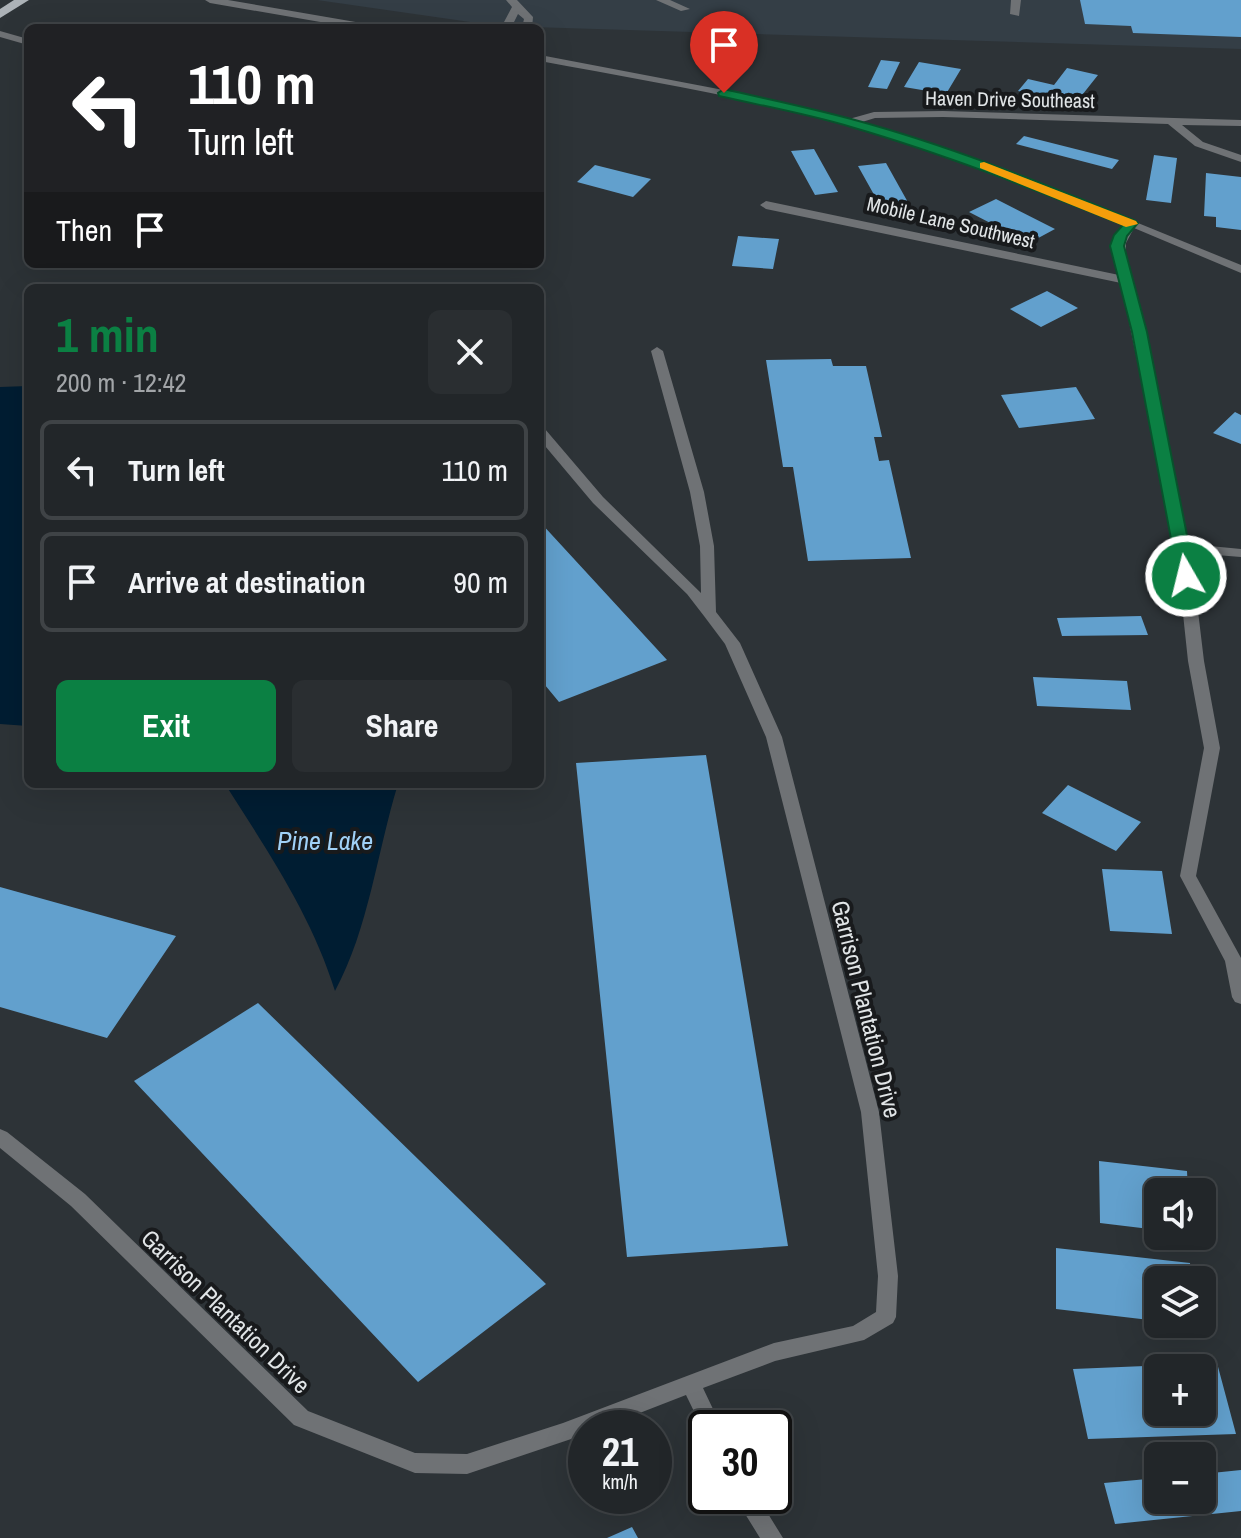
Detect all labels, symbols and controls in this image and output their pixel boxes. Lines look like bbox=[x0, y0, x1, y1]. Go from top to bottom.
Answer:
pin bbox=[690, 11, 758, 93]
icon: arrive bbox=[702, 23, 746, 67]
text: 110 m bbox=[188, 46, 316, 121]
icon: left bbox=[56, 56, 160, 160]
street label: Haven Drive Southeast bbox=[925, 84, 1095, 114]
text: Turn left bbox=[188, 118, 294, 166]
street label: Mobile Lane Southwest bbox=[864, 190, 1038, 255]
icon: arrive bbox=[128, 208, 172, 252]
text: Then bbox=[56, 210, 112, 250]
text: 1 min bbox=[56, 302, 159, 367]
button: close bbox=[428, 310, 512, 394]
text: 200 m · 12:42 bbox=[56, 365, 186, 400]
icon: left bbox=[60, 448, 104, 492]
text: Turn left bbox=[128, 450, 225, 490]
text: 110 m bbox=[441, 450, 508, 490]
position arrow bbox=[1144, 534, 1228, 618]
icon: arrive bbox=[60, 560, 104, 604]
text: Arrive at destination bbox=[128, 562, 366, 602]
text: 90 m bbox=[453, 562, 508, 602]
button: Exit bbox=[56, 680, 276, 772]
button: Share bbox=[292, 680, 512, 772]
water label: Pine Lake bbox=[277, 823, 373, 858]
street label: Garrison Plantation Drive bbox=[824, 897, 910, 1121]
map controls bbox=[1144, 1178, 1216, 1514]
button: sound bbox=[1144, 1178, 1216, 1250]
street label: Garrison Plantation Drive bbox=[135, 1222, 317, 1400]
button: layers bbox=[1144, 1266, 1216, 1338]
button: + bbox=[1144, 1354, 1216, 1426]
speed limit sign: 30 bbox=[688, 1410, 792, 1514]
text: 21 bbox=[602, 1425, 638, 1478]
button: − bbox=[1144, 1442, 1216, 1514]
text: km/h bbox=[602, 1468, 638, 1495]

